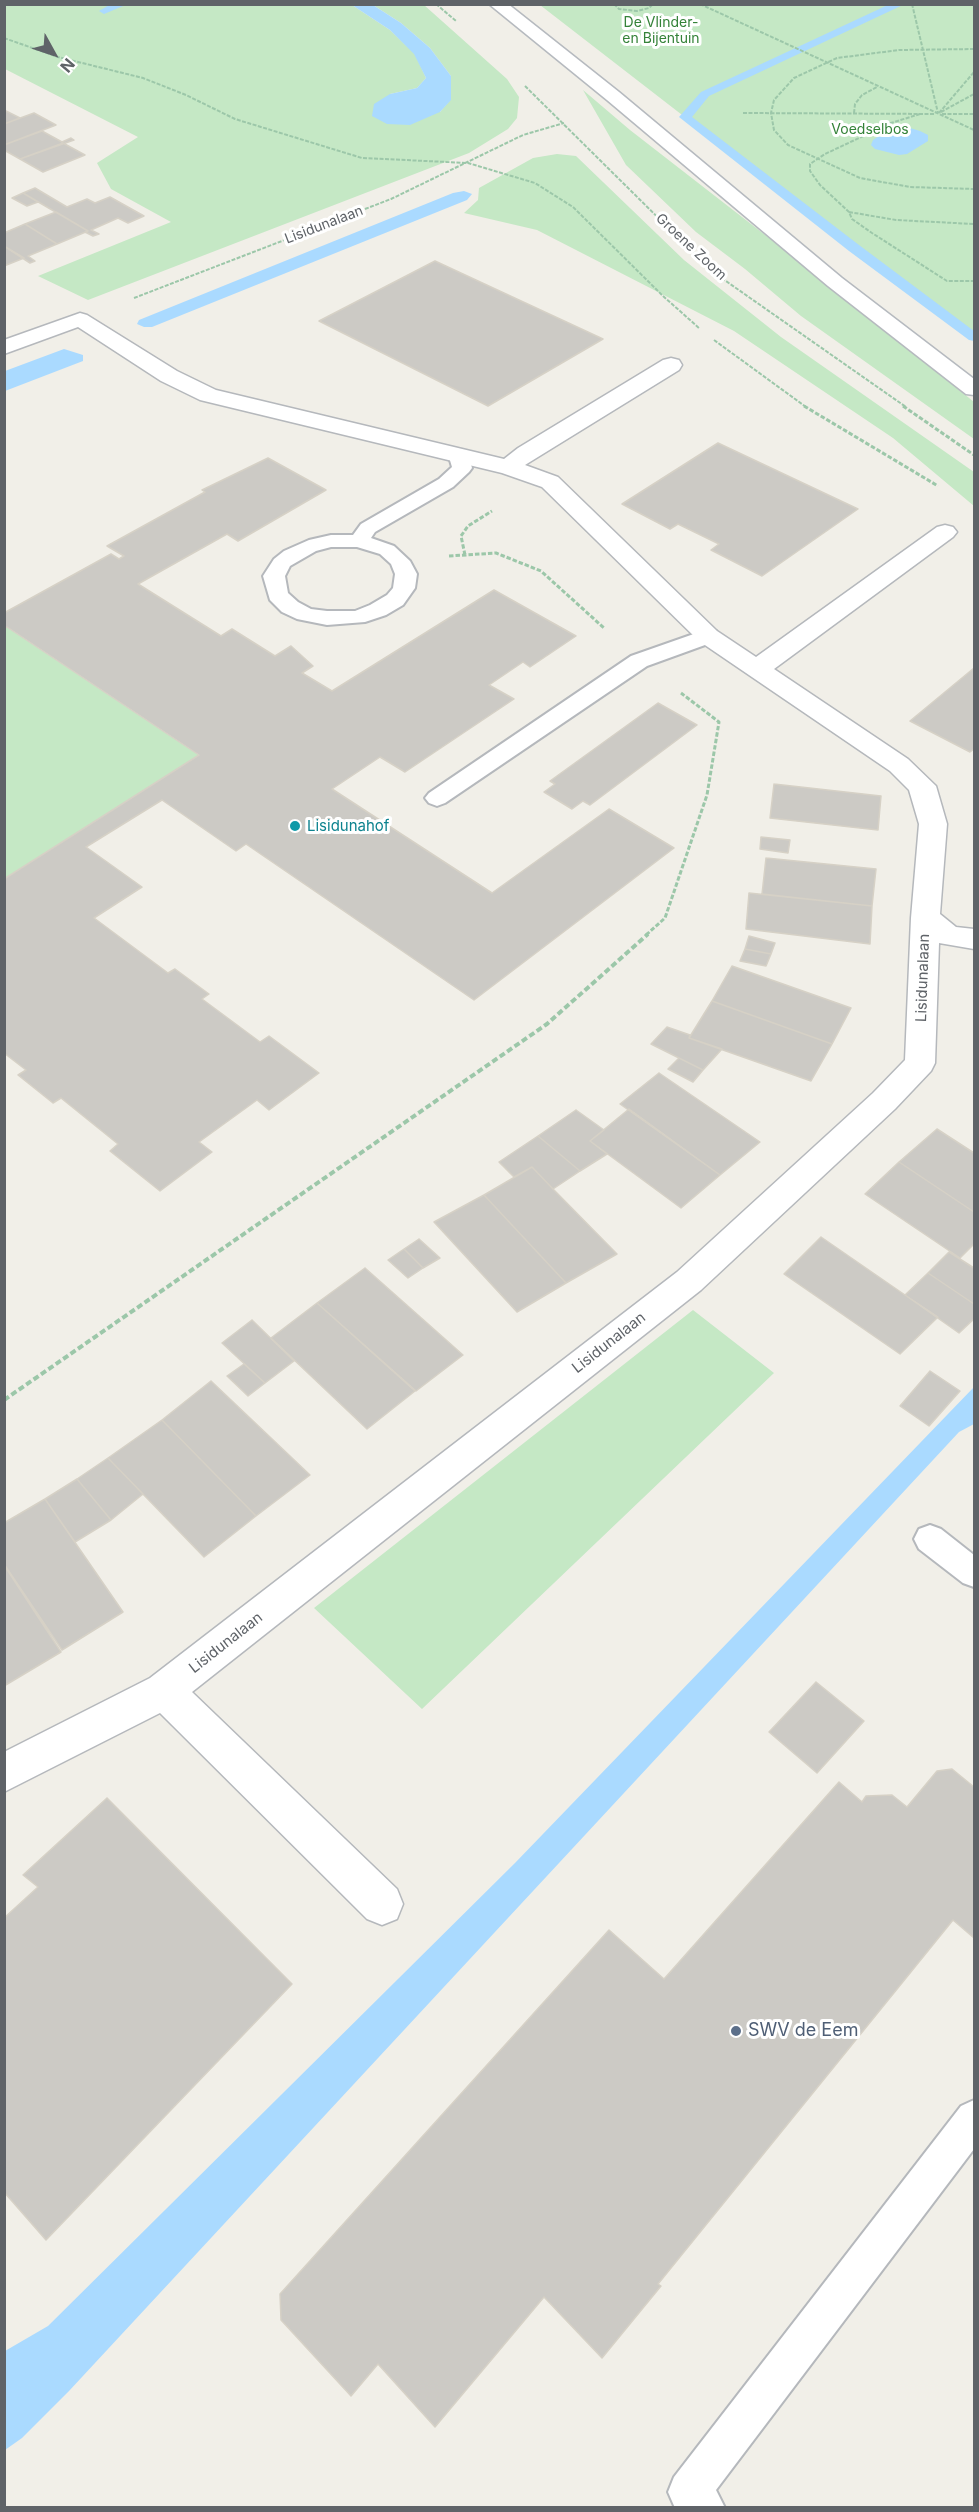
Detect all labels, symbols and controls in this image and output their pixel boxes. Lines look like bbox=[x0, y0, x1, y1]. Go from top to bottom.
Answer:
park label: De Vlinder- en Bijentuin bbox=[622, 15, 700, 48]
north arrow bbox=[24, 24, 84, 84]
text: N bbox=[56, 54, 79, 77]
park label: Voedselbos bbox=[831, 122, 909, 138]
street label: Lisidunalaan bbox=[283, 202, 365, 248]
street label: Groene Zoom bbox=[652, 210, 730, 284]
place label: Lisidunahof bbox=[307, 817, 389, 835]
marker: Lisidunahof bbox=[288, 819, 302, 833]
street label: Lisidunalaan bbox=[912, 934, 934, 1022]
street label: Lisidunalaan bbox=[569, 1309, 649, 1377]
street label: Lisidunalaan bbox=[186, 1609, 266, 1677]
place label: SWV de Eem bbox=[748, 2020, 858, 2042]
marker: SWV de Eem bbox=[729, 2024, 743, 2038]

